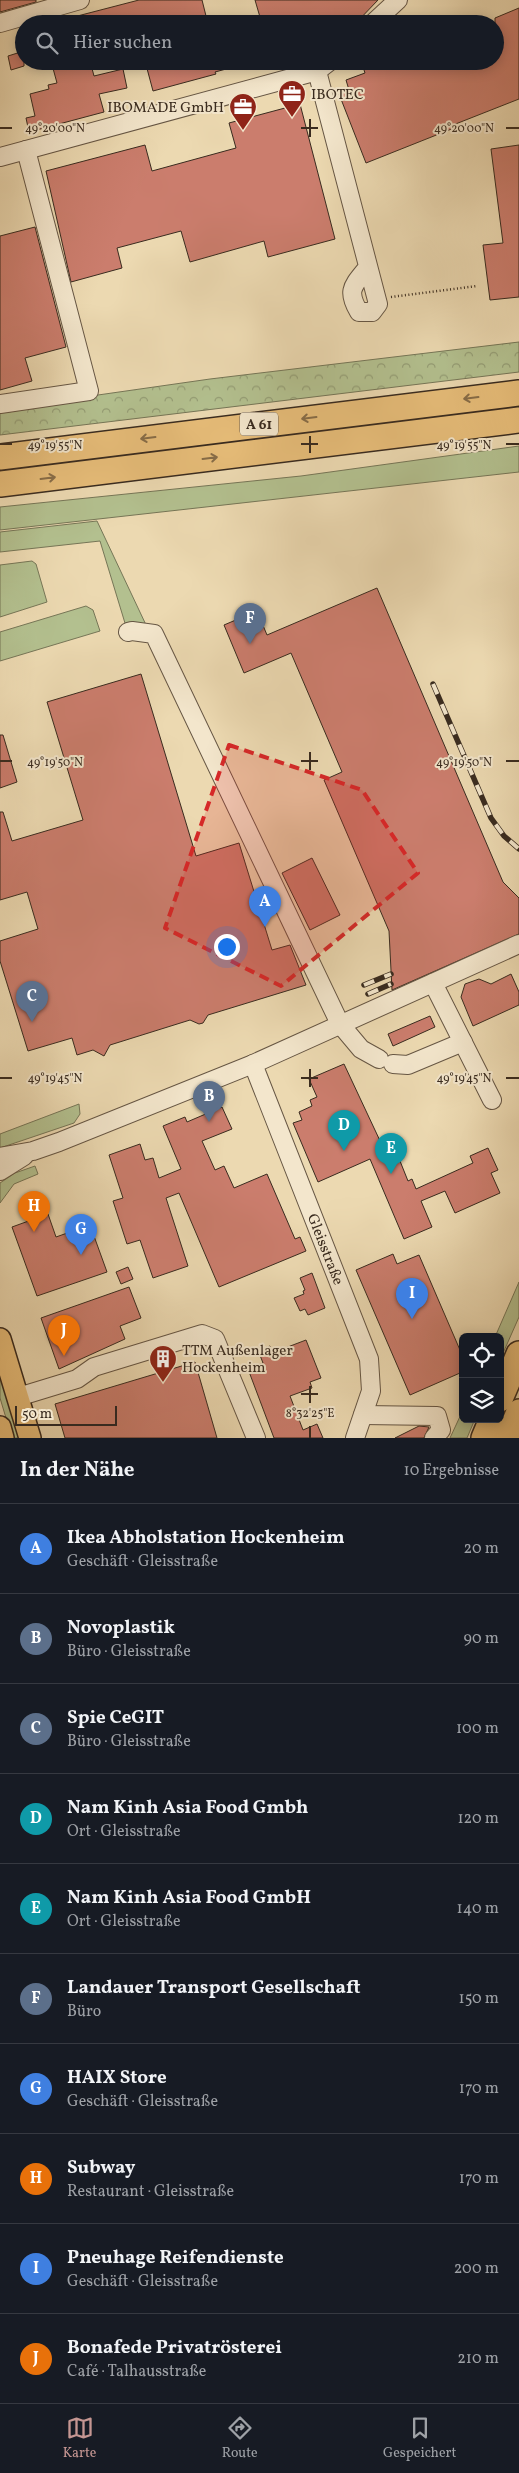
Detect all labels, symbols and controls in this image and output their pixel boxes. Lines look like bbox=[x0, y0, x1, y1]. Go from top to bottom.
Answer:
search box bbox=[15, 15, 504, 70]
icon: search bbox=[33, 29, 61, 57]
text: Hier suchen bbox=[73, 30, 172, 56]
office icon: IBOTEC bbox=[277, 79, 307, 118]
place label: IBOTEC bbox=[311, 85, 364, 106]
office icon: IBOMADE GmbH bbox=[228, 92, 258, 131]
place label: IBOMADE GmbH bbox=[107, 98, 224, 119]
text: 49°20'00"N bbox=[25, 121, 85, 137]
text: 49°20'00"N bbox=[434, 121, 494, 137]
one-way arrow bbox=[463, 394, 479, 404]
road number: A 61 bbox=[240, 412, 278, 436]
one-way arrow bbox=[302, 413, 318, 423]
one-way arrow bbox=[140, 433, 156, 443]
text: 49°19'55"N bbox=[28, 438, 83, 454]
text: 49°19'55"N bbox=[437, 438, 492, 454]
one-way arrow bbox=[201, 453, 217, 463]
one-way arrow bbox=[40, 473, 56, 483]
pin: F bbox=[234, 603, 266, 644]
text: 49°19'50"N bbox=[27, 755, 83, 771]
text: 49°19'50"N bbox=[436, 755, 492, 771]
pin: A bbox=[249, 886, 281, 927]
your location bbox=[214, 934, 240, 960]
pin: C bbox=[16, 981, 48, 1022]
text: 49°19'45"N bbox=[28, 1071, 83, 1087]
text: 49°19'45"N bbox=[437, 1071, 492, 1087]
pin: B bbox=[193, 1081, 225, 1122]
pin: D bbox=[328, 1110, 360, 1151]
pin: E bbox=[375, 1133, 407, 1174]
pin: H bbox=[18, 1191, 50, 1232]
street label: Gleisstraße bbox=[301, 1211, 348, 1289]
pin: G bbox=[65, 1214, 97, 1255]
pin: I bbox=[396, 1278, 428, 1319]
pin: J bbox=[48, 1315, 80, 1356]
map controls bbox=[459, 1333, 504, 1423]
button: locate bbox=[459, 1333, 504, 1378]
place label: TTM Außenlager Hockenheim bbox=[182, 1341, 293, 1379]
building icon: TTM Außenlager Hockenheim bbox=[148, 1344, 178, 1383]
button: layers bbox=[459, 1378, 504, 1423]
scale bar bbox=[15, 1403, 118, 1426]
text: 50 m bbox=[22, 1405, 52, 1424]
text: 8°32'25"E bbox=[286, 1406, 334, 1422]
text: In der Nähe bbox=[20, 1456, 135, 1485]
text: 10 Ergebnisse bbox=[403, 1460, 499, 1482]
text: Ikea Abholstation Hockenheim bbox=[67, 1525, 345, 1551]
text: A bbox=[30, 1538, 42, 1560]
text: 20 m bbox=[464, 1538, 499, 1560]
text: Geschäft · Gleisstraße bbox=[67, 1551, 218, 1573]
text: Novoplastik bbox=[67, 1615, 175, 1641]
text: B bbox=[31, 1628, 41, 1650]
text: 90 m bbox=[463, 1628, 499, 1650]
text: Büro · Gleisstraße bbox=[67, 1641, 191, 1663]
text: Spie CeGIT bbox=[67, 1705, 164, 1731]
text: C bbox=[31, 1718, 41, 1740]
text: 100 m bbox=[456, 1718, 499, 1740]
text: Büro · Gleisstraße bbox=[67, 1731, 191, 1753]
text: Nam Kinh Asia Food Gmbh bbox=[67, 1795, 309, 1821]
text: D bbox=[30, 1808, 42, 1830]
text: 120 m bbox=[457, 1808, 499, 1830]
text: Ort · Gleisstraße bbox=[67, 1821, 181, 1843]
text: Nam Kinh Asia Food GmbH bbox=[67, 1885, 311, 1911]
text: E bbox=[31, 1898, 41, 1920]
text: 140 m bbox=[457, 1898, 499, 1920]
text: Ort · Gleisstraße bbox=[67, 1911, 181, 1933]
text: Landauer Transport Gesellschaft bbox=[67, 1975, 361, 2001]
text: F bbox=[31, 1988, 41, 2010]
text: 150 m bbox=[458, 1988, 499, 2010]
text: Büro bbox=[67, 2001, 101, 2023]
text: HAIX Store bbox=[67, 2065, 167, 2091]
text: G bbox=[30, 2078, 42, 2100]
text: 170 m bbox=[459, 2078, 499, 2100]
text: Geschäft · Gleisstraße bbox=[67, 2091, 218, 2113]
text: Subway bbox=[67, 2155, 136, 2181]
text: H bbox=[30, 2168, 42, 2190]
text: 170 m bbox=[459, 2168, 499, 2190]
text: Restaurant · Gleisstraße bbox=[67, 2181, 234, 2203]
text: Pneuhage Reifendienste bbox=[67, 2245, 284, 2271]
text: I bbox=[33, 2258, 39, 2280]
text: 200 m bbox=[454, 2258, 499, 2280]
text: Geschäft · Gleisstraße bbox=[67, 2271, 218, 2293]
text: Bonafede Privatrösterei bbox=[67, 2335, 282, 2361]
text: J bbox=[33, 2348, 39, 2370]
text: 210 m bbox=[457, 2348, 499, 2370]
text: Café · Talhausstraße bbox=[67, 2361, 206, 2383]
tab: Karte bbox=[63, 2414, 96, 2463]
tab: Route bbox=[222, 2414, 258, 2463]
tab: Gespeichert bbox=[383, 2414, 456, 2463]

